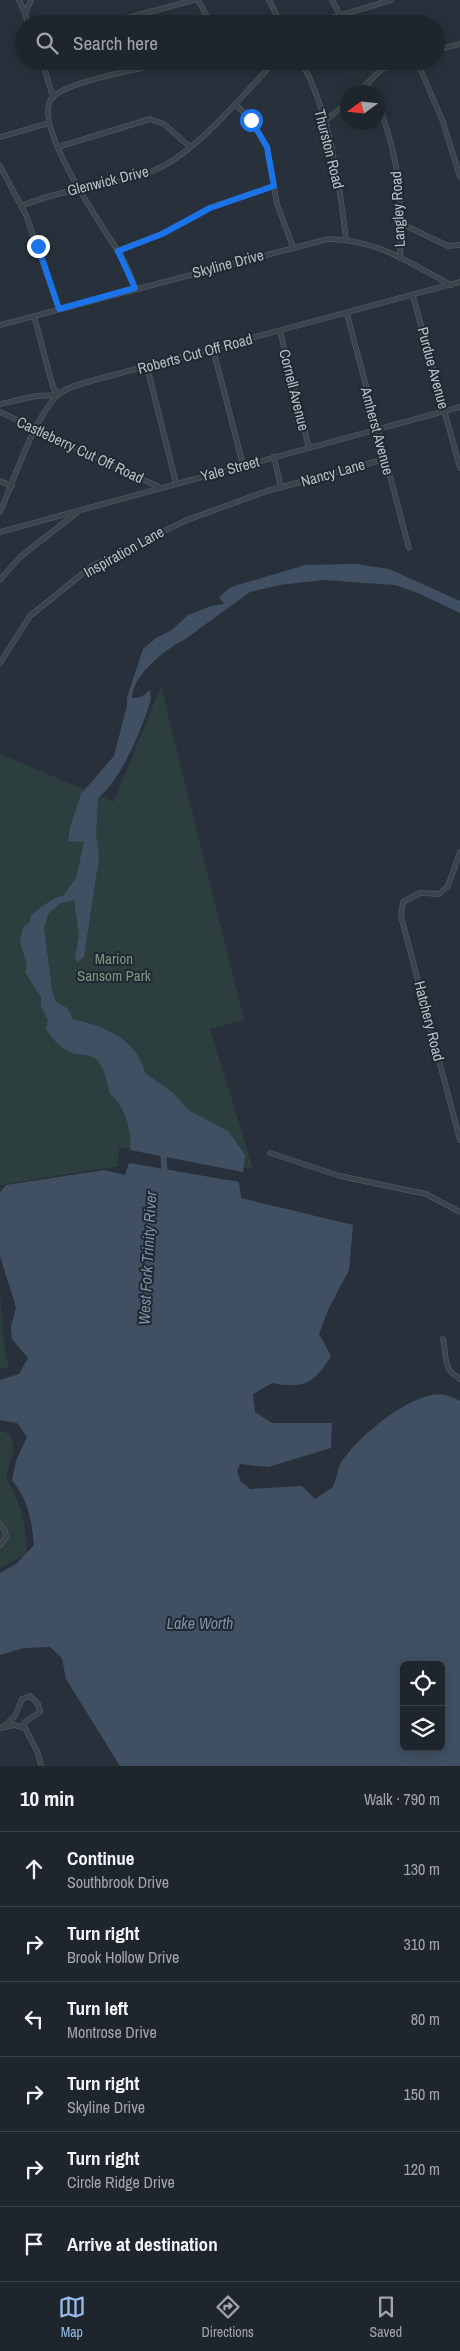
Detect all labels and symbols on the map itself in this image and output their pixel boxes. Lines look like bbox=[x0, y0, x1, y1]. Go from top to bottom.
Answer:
north arrow bbox=[340, 85, 385, 130]
street label: Thurston Road bbox=[309, 107, 350, 191]
route start bbox=[240, 109, 263, 132]
street label: Glenwick Drive bbox=[65, 160, 151, 201]
street label: Langley Road bbox=[385, 171, 410, 247]
route end bbox=[27, 235, 50, 258]
street label: Skyline Drive bbox=[190, 244, 266, 283]
street label: Purdue Avenue bbox=[412, 325, 455, 411]
street label: Roberts Cut Off Road bbox=[135, 328, 255, 379]
street label: Cornell Avenue bbox=[274, 347, 315, 433]
street label: Amherst Avenue bbox=[355, 384, 399, 477]
street label: Castleberry Cut Off Road bbox=[13, 411, 147, 488]
street label: Yale Street bbox=[198, 450, 262, 486]
street label: Nancy Lane bbox=[298, 453, 367, 492]
street label: Inspiration Lane bbox=[80, 521, 168, 582]
park label: Marion Sansom Park bbox=[77, 948, 152, 986]
street label: Hatchery Road bbox=[409, 979, 450, 1063]
water label: West Fork Trinity River bbox=[133, 1190, 162, 1325]
water label: Lake Worth bbox=[167, 1612, 233, 1634]

